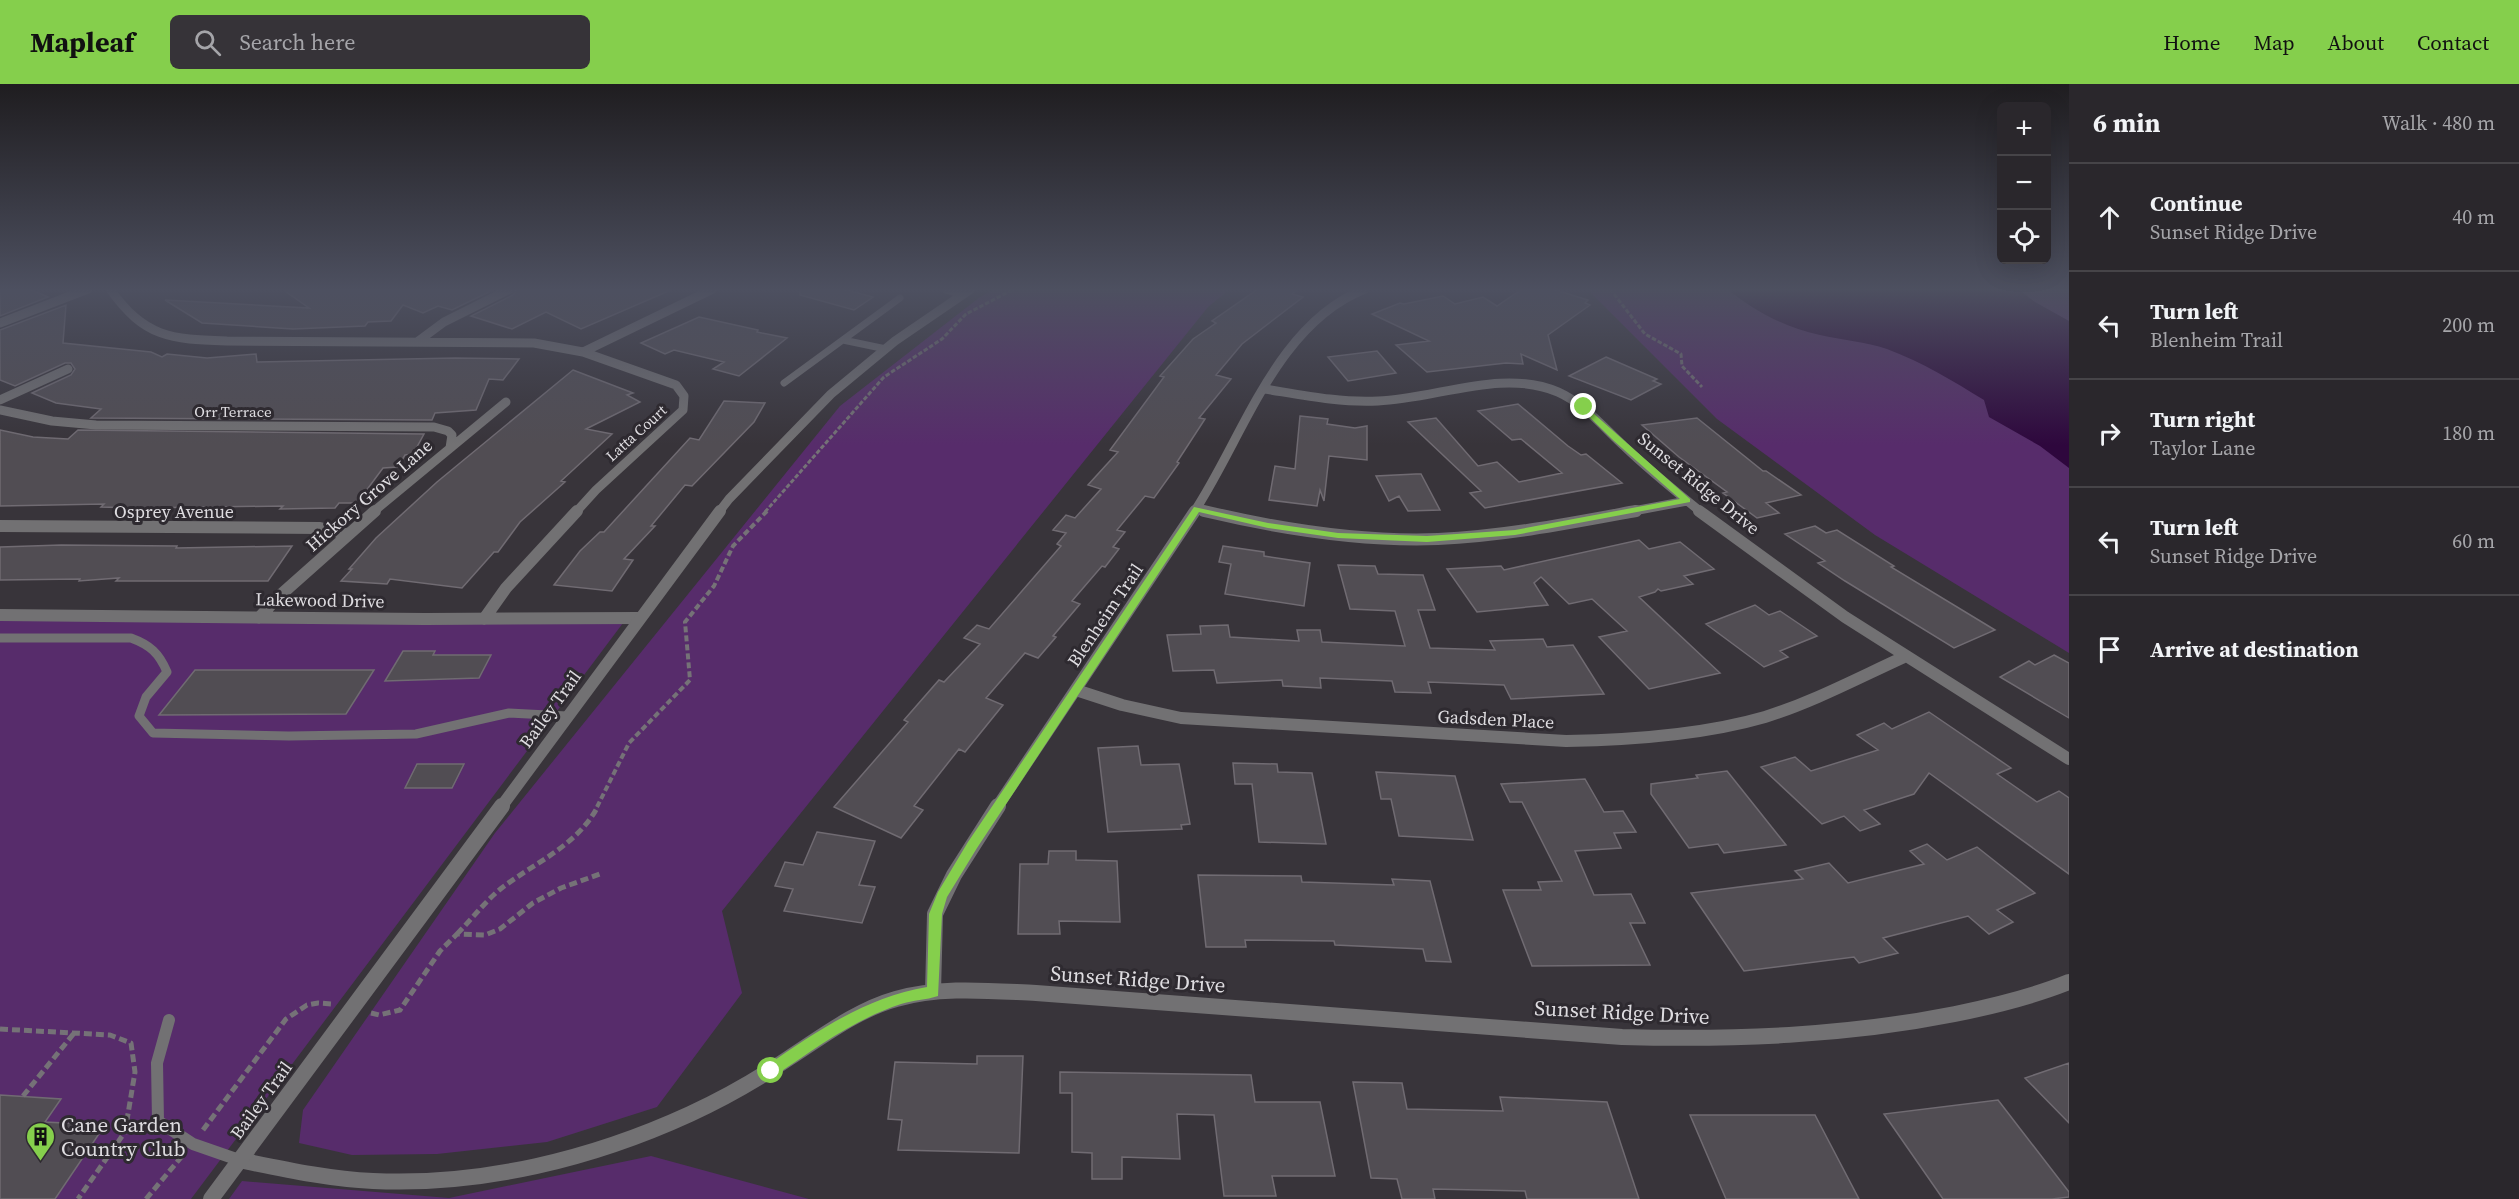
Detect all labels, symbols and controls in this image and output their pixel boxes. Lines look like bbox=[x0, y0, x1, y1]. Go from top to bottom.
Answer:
search box bbox=[170, 15, 590, 69]
text: Mapleaf bbox=[30, 23, 134, 61]
icon: search bbox=[191, 26, 224, 59]
text: Search here bbox=[239, 27, 355, 57]
text: Home bbox=[2163, 28, 2221, 57]
text: Map bbox=[2254, 28, 2295, 57]
text: About bbox=[2328, 28, 2384, 57]
text: Contact bbox=[2417, 28, 2489, 57]
map controls bbox=[1997, 102, 2051, 264]
button: + bbox=[1997, 102, 2051, 156]
text: 6 min bbox=[2093, 105, 2160, 141]
text: Walk · 480 m bbox=[2382, 109, 2495, 137]
button: − bbox=[1997, 156, 2051, 210]
text: Continue bbox=[2150, 188, 2243, 218]
icon: ahead bbox=[2093, 201, 2126, 234]
text: 40 m bbox=[2452, 203, 2495, 231]
button: locate bbox=[1997, 210, 2051, 264]
text: Sunset Ridge Drive bbox=[2150, 218, 2317, 246]
text: Turn left bbox=[2150, 296, 2238, 326]
icon: left bbox=[2093, 309, 2126, 342]
text: 200 m bbox=[2442, 311, 2495, 339]
text: Blenheim Trail bbox=[2150, 326, 2283, 354]
route end bbox=[1570, 393, 1596, 419]
street label: Latta Court bbox=[601, 400, 671, 466]
street label: Orr Terrace bbox=[194, 401, 272, 422]
text: Turn right bbox=[2150, 404, 2255, 434]
icon: right bbox=[2093, 417, 2126, 450]
text: 180 m bbox=[2442, 419, 2495, 447]
street label: Sunset Ridge Drive bbox=[1633, 426, 1765, 540]
street label: Hickory Grove Lane bbox=[300, 433, 438, 557]
text: Taylor Lane bbox=[2150, 434, 2255, 462]
street label: Osprey Avenue bbox=[114, 499, 234, 524]
text: Turn left bbox=[2150, 512, 2238, 542]
icon: left bbox=[2093, 525, 2126, 558]
text: 60 m bbox=[2452, 527, 2495, 555]
text: Sunset Ridge Drive bbox=[2150, 542, 2317, 570]
street label: Blenheim Trail bbox=[1061, 558, 1149, 672]
street label: Lakewood Drive bbox=[255, 586, 385, 614]
icon: arrive bbox=[2093, 633, 2126, 666]
text: Arrive at destination bbox=[2150, 634, 2359, 664]
street label: Bailey Trail bbox=[513, 665, 587, 753]
street label: Gadsden Place bbox=[1437, 703, 1555, 735]
street label: Sunset Ridge Drive bbox=[1049, 958, 1227, 1000]
street label: Sunset Ridge Drive bbox=[1534, 993, 1710, 1031]
street label: Bailey Trail bbox=[224, 1056, 298, 1144]
route start bbox=[757, 1057, 783, 1083]
place label: Cane Garden Country Club bbox=[61, 1110, 186, 1163]
building icon: Cane Garden Country Club bbox=[24, 1120, 56, 1162]

